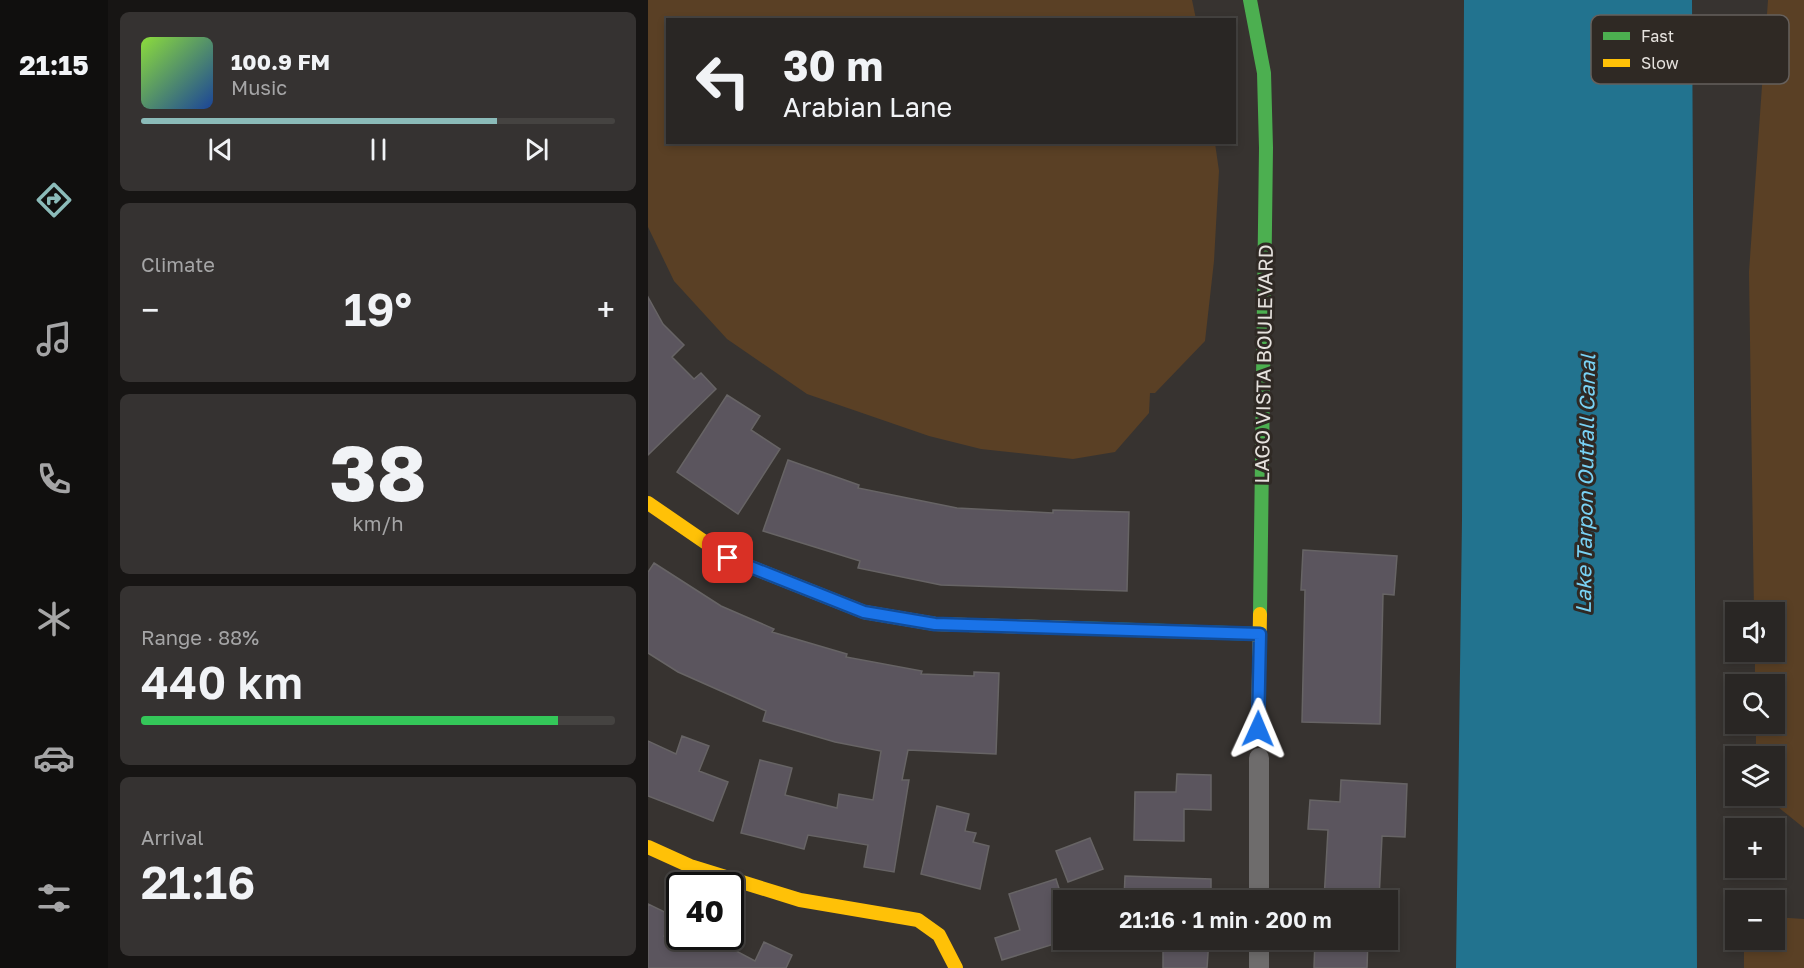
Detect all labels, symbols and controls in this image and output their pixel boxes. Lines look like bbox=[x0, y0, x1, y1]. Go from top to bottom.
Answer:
legend bbox=[1591, 15, 1789, 84]
text: Fast bbox=[1641, 26, 1674, 46]
text: 30 m bbox=[783, 40, 883, 90]
icon: left bbox=[684, 42, 762, 120]
text: 100.9 FM bbox=[231, 48, 330, 75]
text: 21:15 bbox=[19, 49, 89, 81]
text: Slow bbox=[1641, 53, 1679, 73]
text: Music bbox=[231, 75, 287, 99]
text: Arabian Lane bbox=[783, 91, 952, 123]
icon: previous bbox=[204, 133, 237, 166]
icon: pause bbox=[362, 133, 395, 166]
icon: next bbox=[520, 133, 553, 166]
icon: directions bbox=[33, 179, 75, 221]
street label: LAGO VISTA BOULEVARD bbox=[1249, 244, 1277, 484]
text: Climate bbox=[141, 252, 215, 276]
text: 19° bbox=[344, 282, 412, 336]
text: − bbox=[141, 290, 159, 329]
text: + bbox=[597, 290, 615, 329]
icon: music bbox=[33, 318, 75, 360]
water label: Lake Tarpon Outfall Canal bbox=[1570, 353, 1600, 614]
text: 38 bbox=[329, 425, 427, 518]
icon: phone bbox=[33, 458, 75, 500]
text: km/h bbox=[353, 511, 403, 535]
pin bbox=[702, 532, 753, 583]
icon: arrive bbox=[711, 541, 744, 574]
icon: climate bbox=[33, 598, 75, 640]
map controls bbox=[1725, 602, 1785, 950]
button: sound bbox=[1725, 602, 1785, 662]
text: Range · 88% bbox=[141, 625, 259, 649]
text: 440 km bbox=[141, 655, 303, 709]
button: search bbox=[1725, 674, 1785, 734]
position arrow bbox=[1226, 697, 1290, 761]
icon: car bbox=[33, 737, 75, 779]
button: layers bbox=[1725, 746, 1785, 806]
button: + bbox=[1725, 818, 1785, 878]
text: Arrival bbox=[141, 825, 204, 849]
text: 21:16 bbox=[141, 855, 255, 909]
speed limit sign: 40 bbox=[666, 872, 744, 950]
icon: filters bbox=[33, 877, 75, 919]
button: − bbox=[1725, 890, 1785, 950]
text: 21:16 · 1 min · 200 m bbox=[1119, 906, 1332, 933]

